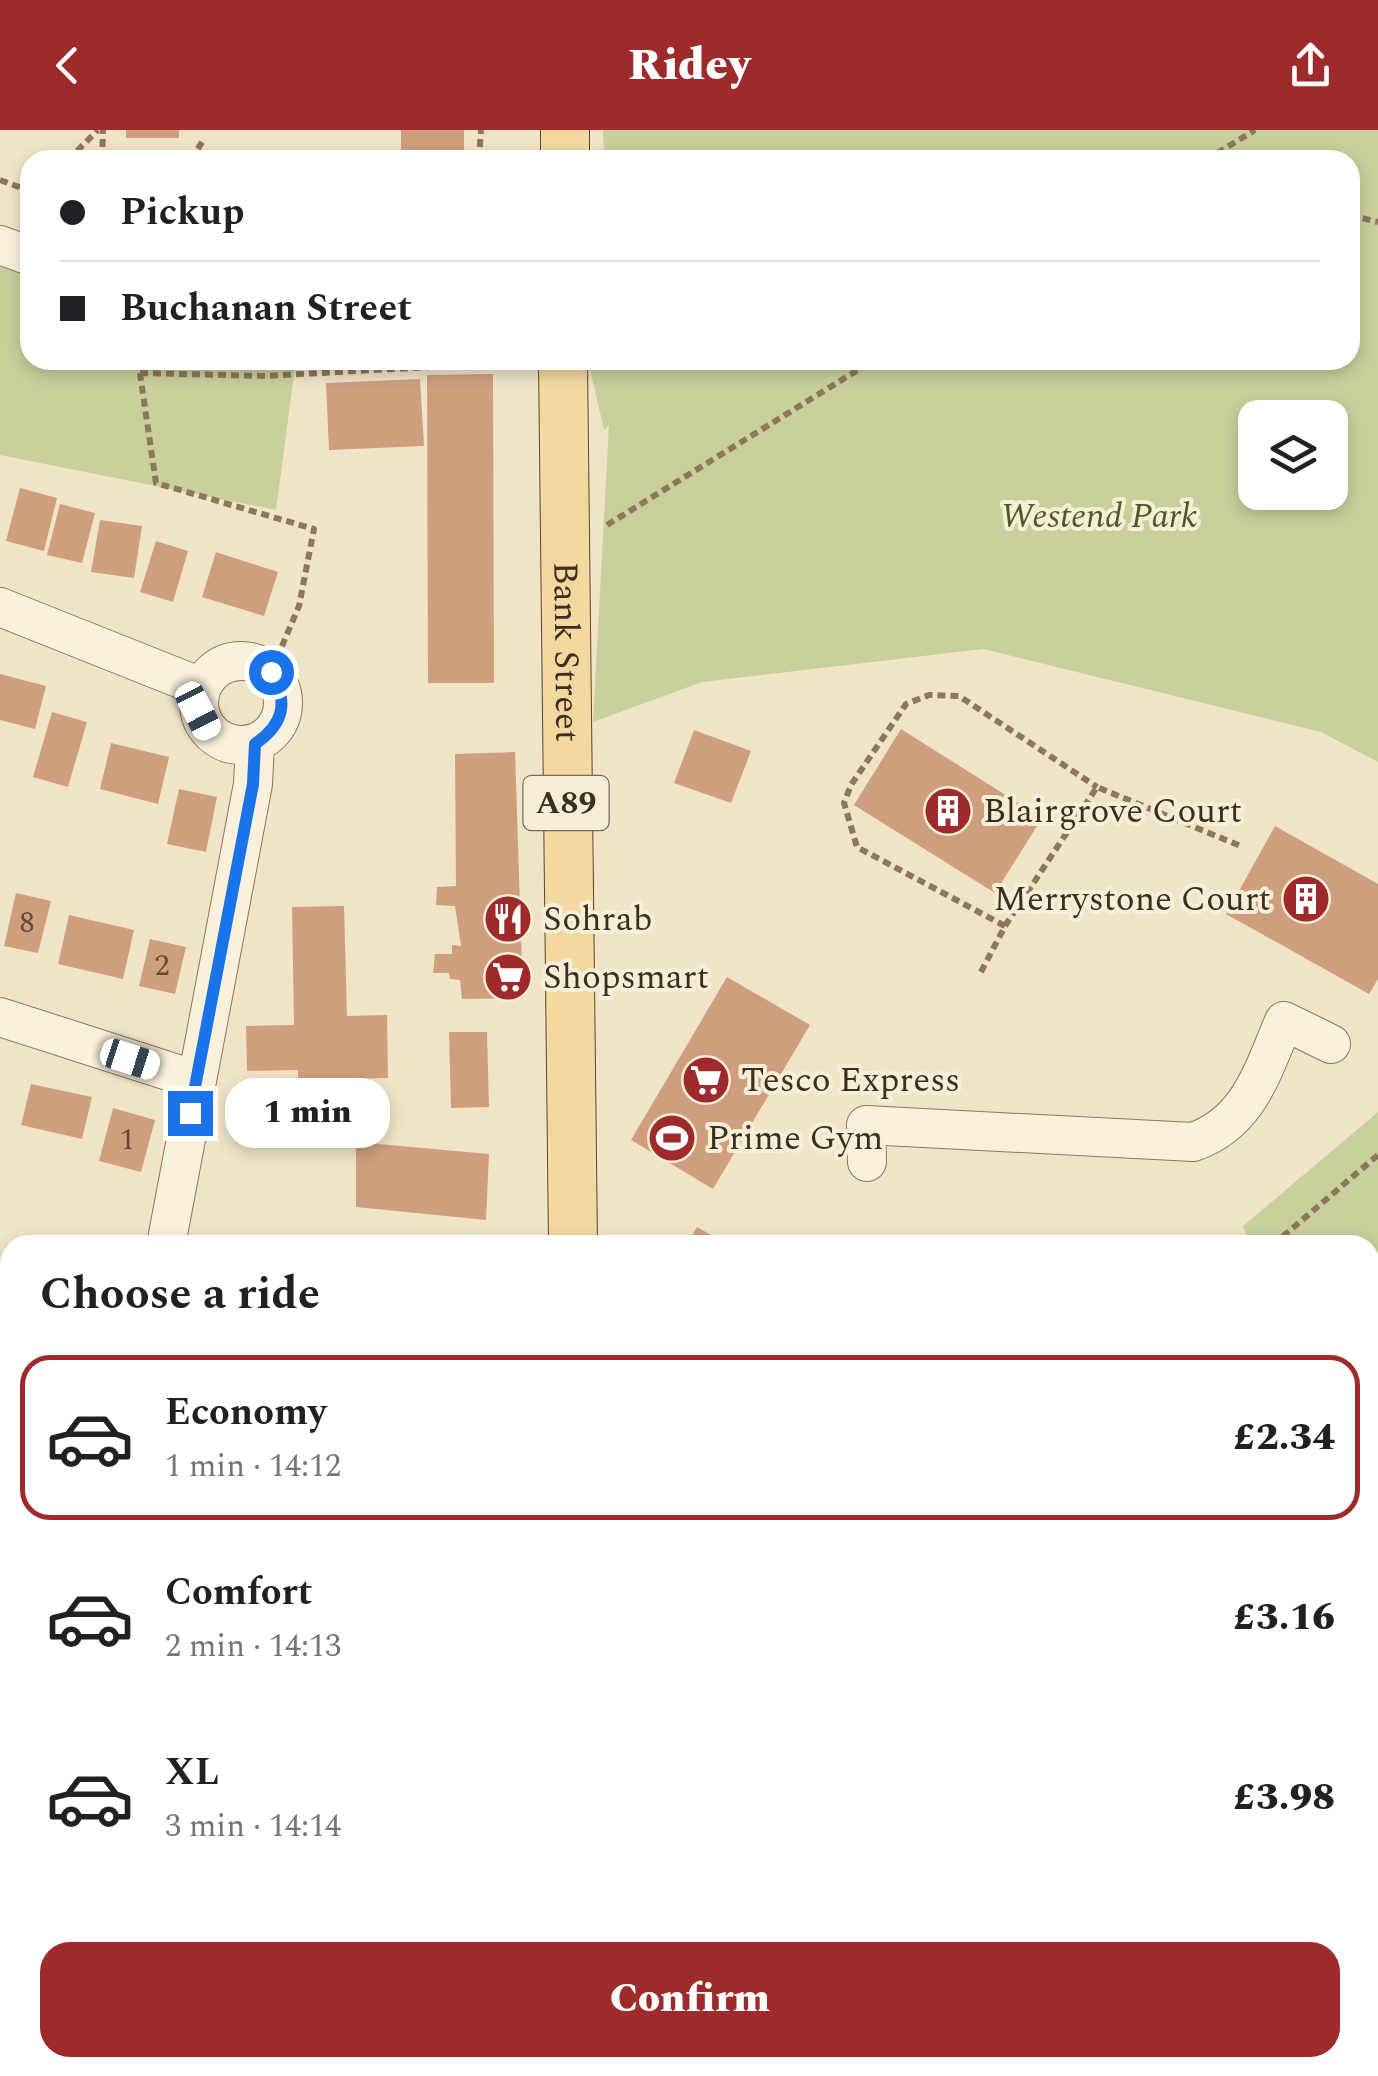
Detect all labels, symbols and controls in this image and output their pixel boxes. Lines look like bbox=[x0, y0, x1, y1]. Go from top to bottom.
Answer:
text: Ridey bbox=[628, 31, 750, 100]
icon: back bbox=[40, 38, 95, 93]
icon: share bbox=[1283, 38, 1338, 93]
text: Pickup bbox=[120, 184, 244, 242]
text: Buchanan Street bbox=[120, 280, 412, 338]
map controls bbox=[1238, 400, 1348, 510]
button: layers bbox=[1238, 400, 1348, 510]
park label: Westend Park bbox=[1001, 490, 1197, 543]
street label: Bank Street bbox=[539, 561, 594, 743]
route start bbox=[249, 650, 294, 695]
car bbox=[171, 677, 225, 745]
road number: A89 bbox=[524, 776, 608, 830]
building icon: Blairgrove Court bbox=[922, 785, 974, 837]
place label: Blairgrove Court bbox=[983, 785, 1242, 838]
place label: Merrystone Court bbox=[994, 873, 1271, 926]
building icon: Merrystone Court bbox=[1280, 873, 1332, 925]
restaurant icon: Sohrab bbox=[482, 893, 534, 945]
place label: Sohrab bbox=[543, 893, 652, 946]
house number: 8 bbox=[20, 900, 35, 946]
house number: 2 bbox=[155, 943, 170, 989]
supermarket icon: Shopsmart bbox=[482, 951, 534, 1003]
place label: Shopsmart bbox=[543, 951, 709, 1004]
car bbox=[97, 1035, 163, 1083]
supermarket icon: Tesco Express bbox=[680, 1054, 732, 1106]
place label: Tesco Express bbox=[741, 1054, 960, 1107]
callout: 1 min bbox=[225, 1078, 390, 1148]
text: 1 min bbox=[263, 1088, 352, 1137]
route end bbox=[168, 1091, 213, 1136]
sports icon: Prime Gym bbox=[646, 1112, 698, 1164]
place label: Prime Gym bbox=[707, 1112, 883, 1165]
house number: 1 bbox=[120, 1117, 135, 1163]
text: Choose a ride bbox=[40, 1260, 320, 1329]
text: Economy bbox=[165, 1384, 326, 1442]
icon: car bbox=[45, 1393, 135, 1483]
text: £2.34 bbox=[1233, 1409, 1335, 1467]
text: 1 min · 14:12 bbox=[165, 1442, 341, 1491]
text: Comfort bbox=[165, 1564, 312, 1622]
icon: car bbox=[45, 1573, 135, 1663]
text: £3.16 bbox=[1233, 1589, 1335, 1647]
text: 2 min · 14:13 bbox=[165, 1622, 341, 1671]
text: XL bbox=[165, 1744, 219, 1802]
icon: car bbox=[45, 1753, 135, 1843]
text: £3.98 bbox=[1233, 1769, 1335, 1827]
text: 3 min · 14:14 bbox=[165, 1802, 341, 1851]
button: Confirm bbox=[40, 1942, 1340, 2057]

